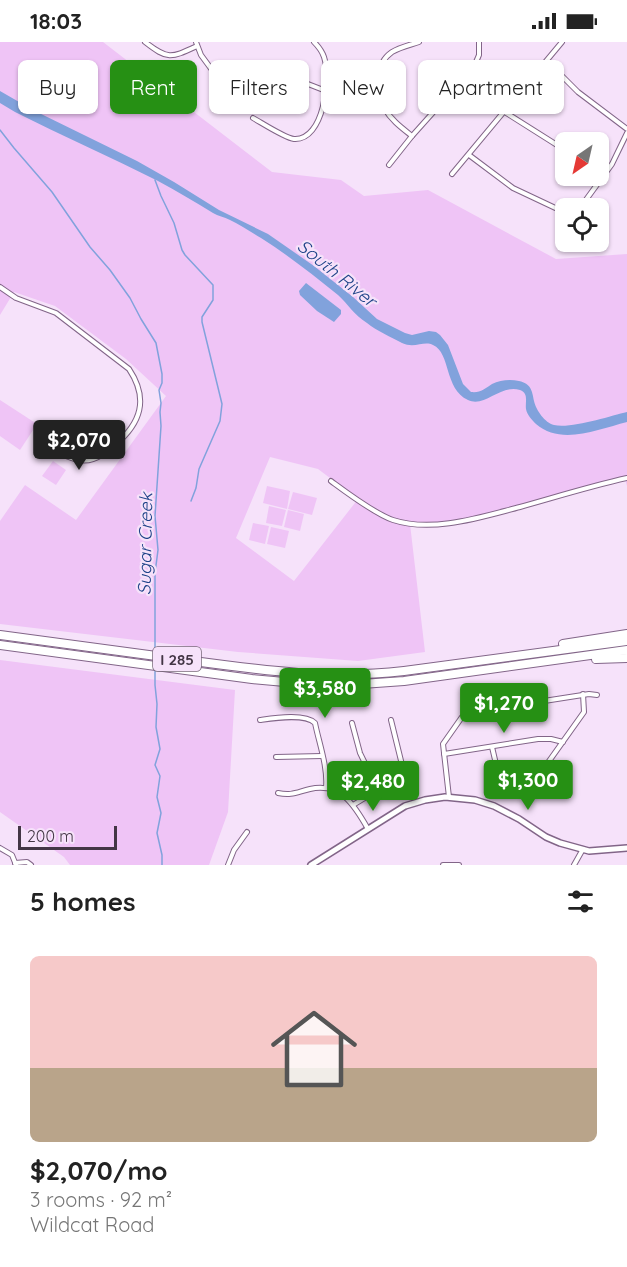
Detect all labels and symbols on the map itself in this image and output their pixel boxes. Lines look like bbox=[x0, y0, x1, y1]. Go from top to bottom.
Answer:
north arrow bbox=[555, 132, 609, 186]
water label: South River bbox=[293, 234, 383, 313]
pin: $2,070 bbox=[30, 420, 128, 471]
water label: Sugar Creek bbox=[133, 491, 157, 595]
road number: I 285 bbox=[153, 647, 201, 671]
pin: $3,580 bbox=[276, 668, 374, 719]
pin: $1,270 bbox=[455, 683, 553, 734]
pin: $1,300 bbox=[479, 760, 577, 811]
pin: $2,480 bbox=[324, 761, 422, 812]
scale bar bbox=[18, 823, 117, 850]

